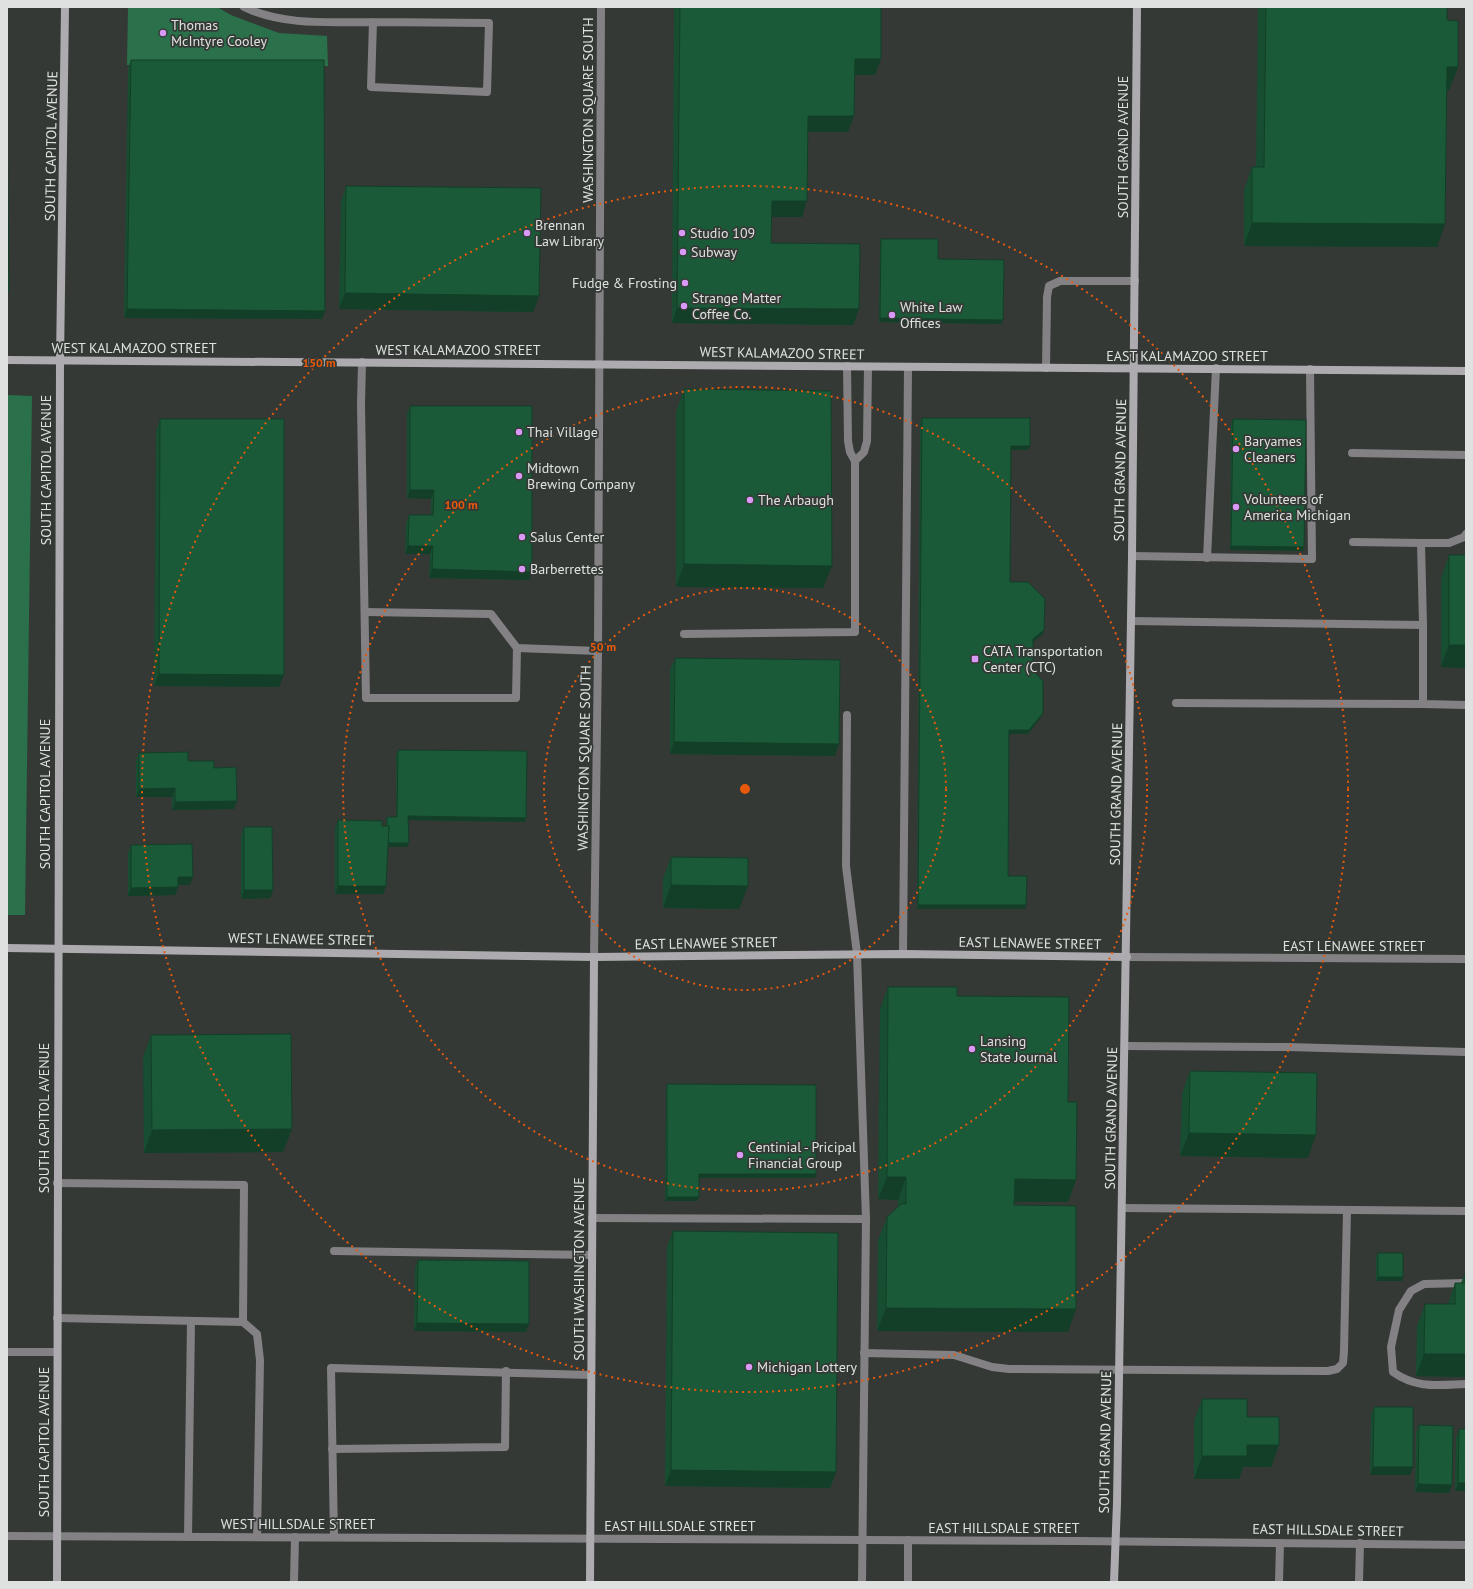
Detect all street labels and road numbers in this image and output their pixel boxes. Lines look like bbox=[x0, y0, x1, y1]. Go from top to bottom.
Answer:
street label: WASHINGTON SQUARE SOUTH bbox=[579, 17, 597, 203]
street label: SOUTH CAPITOL AVENUE bbox=[41, 71, 61, 221]
street label: SOUTH GRAND AVENUE bbox=[1114, 76, 1132, 218]
street label: WEST KALAMAZOO STREET bbox=[52, 339, 217, 357]
street label: WEST KALAMAZOO STREET bbox=[376, 341, 541, 359]
street label: WEST KALAMAZOO STREET bbox=[699, 343, 865, 363]
street label: EAST KALAMAZOO STREET bbox=[1106, 347, 1268, 365]
street label: SOUTH CAPITOL AVENUE bbox=[37, 395, 55, 545]
street label: SOUTH GRAND AVENUE bbox=[1110, 398, 1130, 542]
street label: WASHINGTON SQUARE SOUTH bbox=[573, 665, 595, 851]
street label: SOUTH CAPITOL AVENUE bbox=[36, 719, 54, 869]
street label: SOUTH GRAND AVENUE bbox=[1106, 722, 1126, 866]
street label: WEST LENAWEE STREET bbox=[228, 929, 374, 949]
street label: EAST LENAWEE STREET bbox=[635, 933, 778, 953]
street label: EAST LENAWEE STREET bbox=[959, 933, 1102, 953]
street label: EAST LENAWEE STREET bbox=[1283, 937, 1426, 955]
street label: SOUTH CAPITOL AVENUE bbox=[35, 1043, 53, 1193]
street label: SOUTH GRAND AVENUE bbox=[1101, 1046, 1121, 1190]
street label: SOUTH WASHINGTON AVENUE bbox=[570, 1177, 588, 1361]
street label: SOUTH CAPITOL AVENUE bbox=[35, 1367, 53, 1517]
street label: SOUTH GRAND AVENUE bbox=[1095, 1370, 1115, 1514]
street label: WEST HILLSDALE STREET bbox=[221, 1515, 376, 1533]
street label: EAST HILLSDALE STREET bbox=[604, 1517, 756, 1535]
street label: EAST HILLSDALE STREET bbox=[928, 1519, 1080, 1537]
street label: EAST HILLSDALE STREET bbox=[1252, 1520, 1404, 1540]

